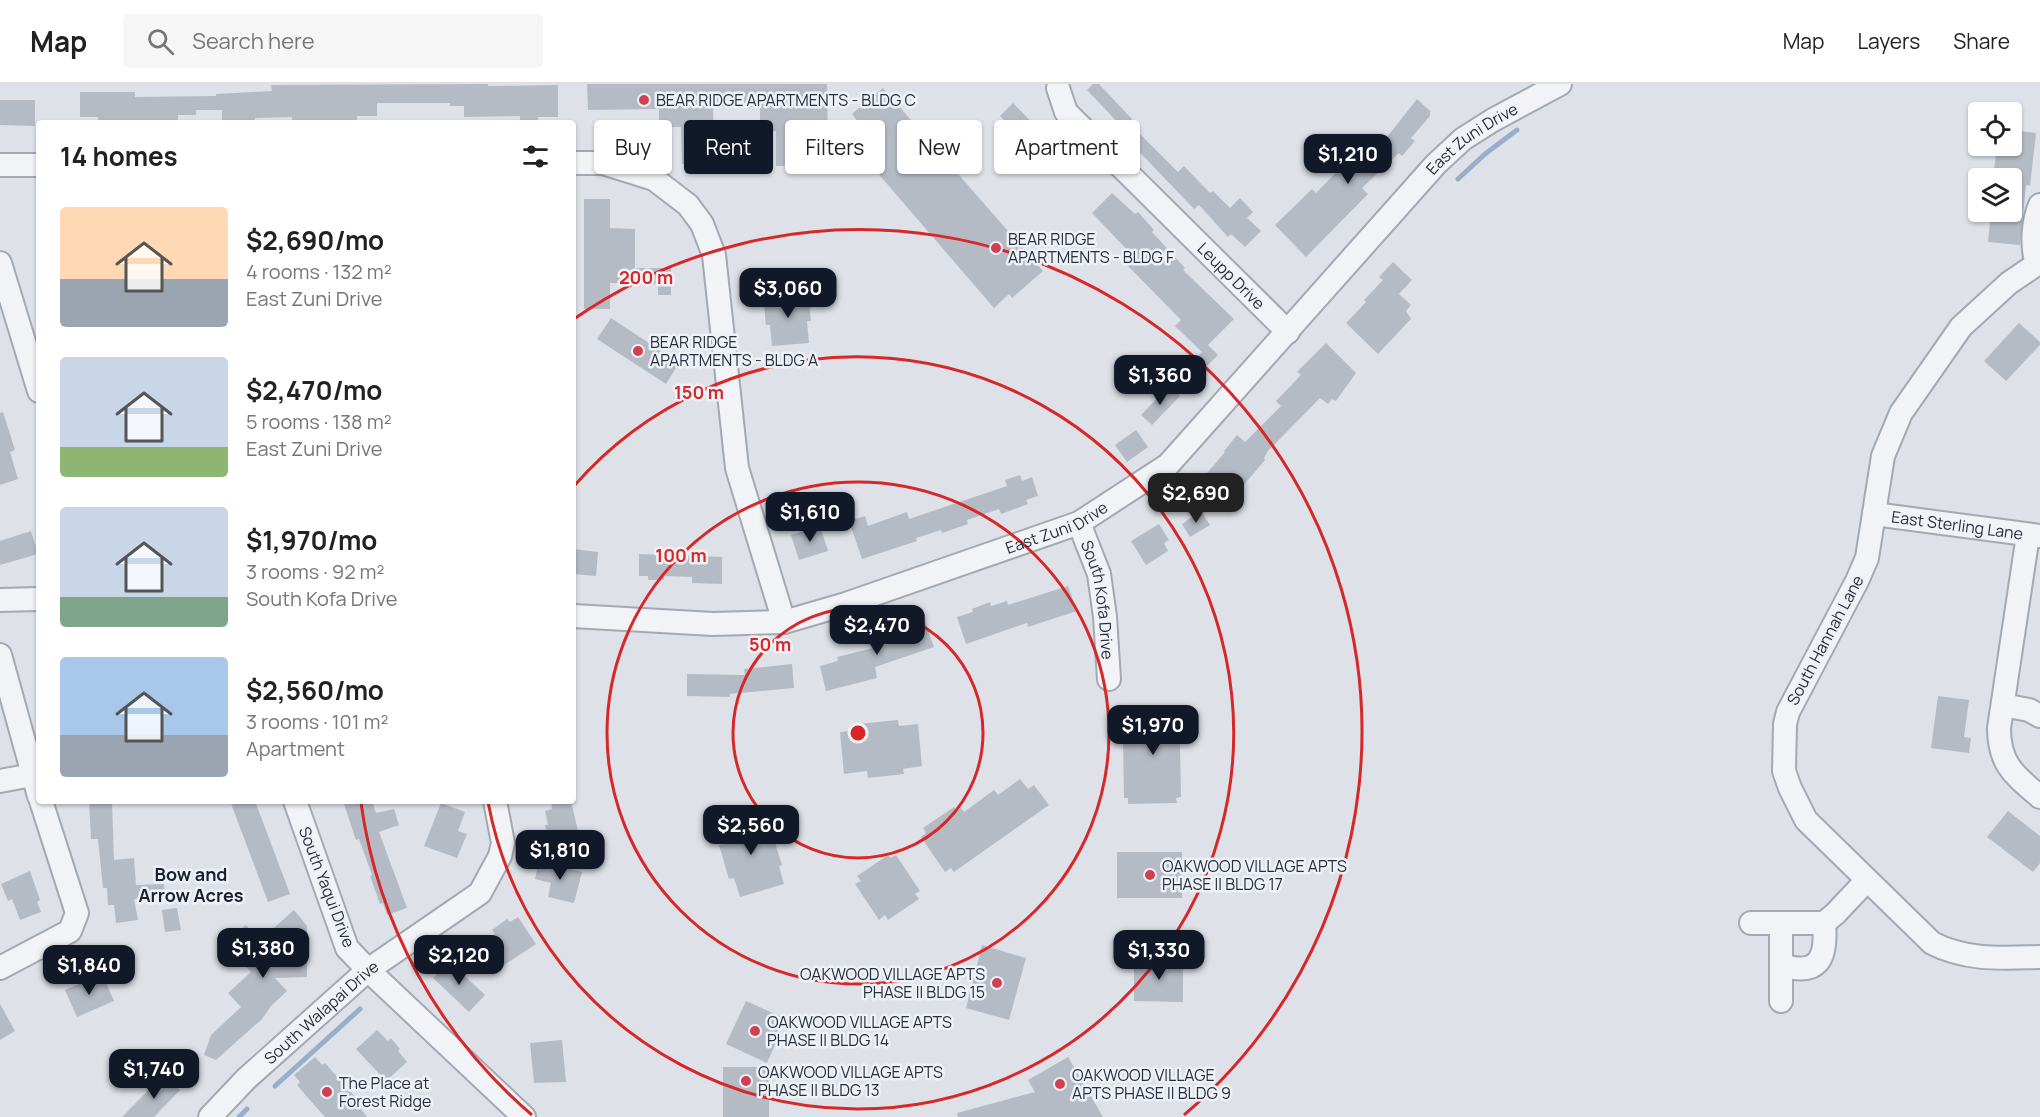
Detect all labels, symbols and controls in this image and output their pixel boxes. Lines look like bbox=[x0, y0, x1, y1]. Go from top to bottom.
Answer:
search box bbox=[123, 14, 543, 68]
text: Map bbox=[30, 22, 87, 60]
icon: search bbox=[144, 25, 177, 58]
text: Search here bbox=[192, 26, 315, 56]
text: Map bbox=[1783, 27, 1824, 55]
text: Layers bbox=[1857, 27, 1920, 55]
text: Share bbox=[1953, 27, 2010, 55]
place label: BEAR RIDGE APARTMENTS - BLDG C bbox=[656, 89, 916, 111]
marker: BEAR RIDGE APARTMENTS - BLDG C bbox=[637, 93, 651, 107]
street label: East Zuni Drive bbox=[1421, 98, 1522, 179]
map controls bbox=[1968, 102, 2022, 222]
button: locate bbox=[1968, 102, 2022, 156]
chip: Buy bbox=[594, 120, 672, 174]
chip: Rent bbox=[684, 120, 773, 174]
chip: Filters bbox=[785, 120, 885, 174]
chip: New bbox=[897, 120, 982, 174]
chip: Apartment bbox=[994, 120, 1140, 174]
pin: $1,210 bbox=[1299, 134, 1397, 185]
text: 14 homes bbox=[60, 138, 178, 174]
icon: filters bbox=[519, 140, 552, 173]
text: $1,210 bbox=[1318, 140, 1378, 167]
button: layers bbox=[1968, 168, 2022, 222]
text: $2,690/mo bbox=[246, 222, 384, 258]
place label: BEAR RIDGE APARTMENTS - BLDG F bbox=[1008, 228, 1174, 268]
icon: home bbox=[108, 231, 180, 303]
street label: Leupp Drive bbox=[1193, 237, 1270, 314]
marker: BEAR RIDGE APARTMENTS - BLDG F bbox=[989, 241, 1003, 255]
text: 4 rooms · 132 m² bbox=[246, 258, 392, 285]
text: 200 m bbox=[619, 265, 673, 289]
pin: $3,060 bbox=[739, 268, 837, 319]
text: $3,060 bbox=[753, 274, 823, 301]
text: East Zuni Drive bbox=[246, 285, 383, 312]
place label: BEAR RIDGE APARTMENTS - BLDG A bbox=[650, 331, 818, 371]
marker: BEAR RIDGE APARTMENTS - BLDG A bbox=[631, 344, 645, 358]
pin: $1,360 bbox=[1111, 355, 1209, 406]
text: $1,360 bbox=[1128, 361, 1192, 388]
text: $2,470/mo bbox=[246, 372, 382, 408]
text: 150 m bbox=[674, 380, 724, 404]
icon: home bbox=[108, 381, 180, 453]
text: 5 rooms · 138 m² bbox=[246, 408, 392, 435]
text: East Zuni Drive bbox=[246, 435, 383, 462]
pin: $2,690 bbox=[1147, 473, 1245, 524]
text: $2,690 bbox=[1162, 479, 1230, 506]
pin: $1,610 bbox=[761, 492, 859, 543]
street label: East Zuni Drive bbox=[1003, 496, 1112, 559]
text: $1,610 bbox=[780, 498, 840, 525]
street label: East Sterling Lane bbox=[1890, 505, 2025, 545]
text: $1,970/mo bbox=[246, 522, 377, 558]
icon: home bbox=[108, 531, 180, 603]
street label: South Kofa Drive bbox=[1076, 537, 1119, 660]
text: 100 m bbox=[655, 543, 707, 567]
text: 3 rooms · 92 m² bbox=[246, 558, 385, 585]
street label: South Hannah Lane bbox=[1781, 571, 1869, 709]
text: South Kofa Drive bbox=[246, 585, 398, 612]
pin: $2,470 bbox=[828, 605, 926, 656]
text: $2,470 bbox=[844, 611, 910, 638]
text: 50 m bbox=[749, 632, 791, 656]
text: $2,560/mo bbox=[246, 672, 384, 708]
icon: home bbox=[108, 681, 180, 753]
pin: $1,970 bbox=[1104, 705, 1202, 756]
text: 3 rooms · 101 m² bbox=[246, 708, 388, 735]
text: $1,970 bbox=[1122, 711, 1184, 738]
centre of rings bbox=[848, 723, 868, 743]
text: Apartment bbox=[246, 735, 345, 762]
pin: $2,560 bbox=[702, 805, 800, 856]
text: $2,560 bbox=[717, 811, 785, 838]
street label: South Yaqui Drive bbox=[294, 823, 360, 951]
pin: $1,810 bbox=[511, 830, 609, 881]
text: $1,810 bbox=[530, 836, 590, 863]
place label: OAKWOOD VILLAGE APTS PHASE II BLDG 17 bbox=[1162, 855, 1347, 895]
district label: Bow and Arrow Acres bbox=[138, 862, 244, 907]
marker: OAKWOOD VILLAGE APTS PHASE II BLDG 17 bbox=[1143, 868, 1157, 882]
pin: $1,380 bbox=[214, 928, 312, 979]
pin: $1,330 bbox=[1110, 930, 1208, 981]
text: $1,380 bbox=[231, 934, 295, 961]
pin: $2,120 bbox=[410, 935, 508, 986]
text: $1,330 bbox=[1127, 936, 1191, 963]
text: $2,120 bbox=[428, 941, 490, 968]
pin: $1,840 bbox=[40, 945, 138, 996]
text: $1,840 bbox=[57, 951, 121, 978]
street label: South Walapai Drive bbox=[259, 955, 383, 1069]
place label: OAKWOOD VILLAGE APTS PHASE II BLDG 15 bbox=[800, 963, 985, 1003]
marker: OAKWOOD VILLAGE APTS PHASE II BLDG 15 bbox=[990, 976, 1004, 990]
place label: OAKWOOD VILLAGE APTS PHASE II BLDG 14 bbox=[767, 1011, 952, 1051]
marker: OAKWOOD VILLAGE APTS PHASE II BLDG 14 bbox=[748, 1024, 762, 1038]
pin: $1,740 bbox=[105, 1049, 203, 1100]
text: $1,740 bbox=[123, 1055, 185, 1082]
place label: OAKWOOD VILLAGE APTS PHASE II BLDG 13 bbox=[758, 1061, 943, 1101]
place label: OAKWOOD VILLAGE APTS PHASE II BLDG 9 bbox=[1072, 1064, 1231, 1104]
place label: The Place at Forest Ridge bbox=[339, 1072, 431, 1112]
marker: OAKWOOD VILLAGE APTS PHASE II BLDG 13 bbox=[739, 1074, 753, 1088]
marker: OAKWOOD VILLAGE APTS PHASE II BLDG 9 bbox=[1053, 1077, 1067, 1091]
marker: The Place at Forest Ridge bbox=[320, 1085, 334, 1099]

